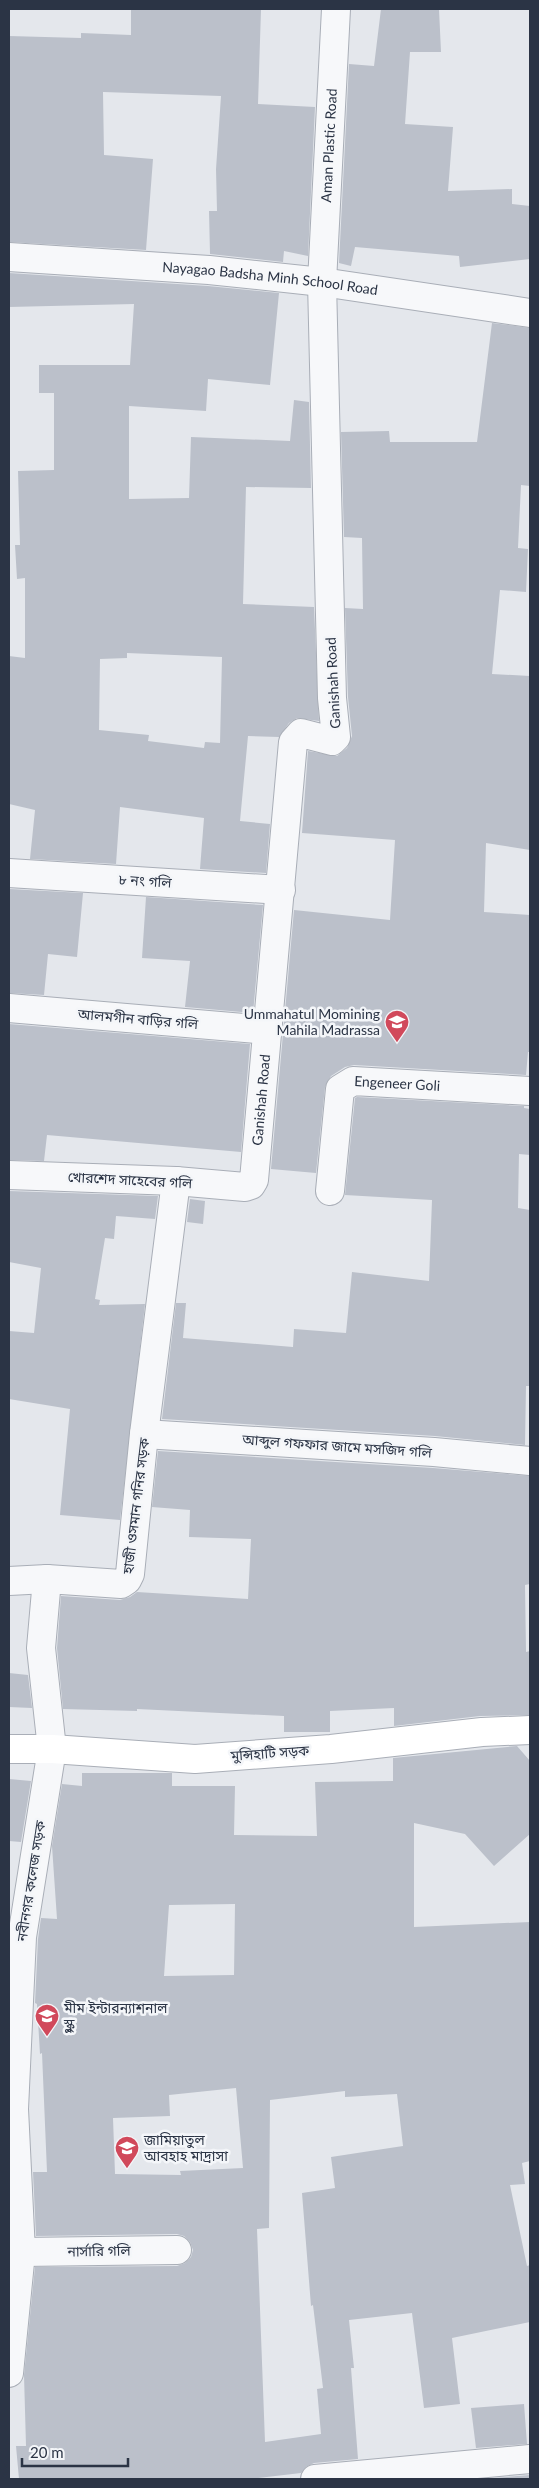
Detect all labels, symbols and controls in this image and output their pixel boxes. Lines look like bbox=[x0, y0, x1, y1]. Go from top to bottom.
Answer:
street label: Aman Plastic Road bbox=[317, 88, 340, 203]
street label: Nayagao Badsha Minh School Road bbox=[162, 258, 379, 298]
street label: Ganishah Road bbox=[322, 637, 343, 729]
street label: ৮ নং গলি bbox=[118, 870, 173, 891]
street label: আলমগীন বাড়ির গলি bbox=[76, 1005, 200, 1032]
place label: Ummahatul Momining Mahila Madrassa bbox=[244, 1005, 380, 1038]
school or university icon: Ummahatul Momining Mahila Madrassa bbox=[384, 1009, 410, 1043]
street label: Ganishah Road bbox=[248, 1053, 273, 1146]
street label: Engeneer Goli bbox=[354, 1072, 441, 1094]
street label: খোরশেদ সাহেবের গলি bbox=[67, 1168, 193, 1191]
street label: আব্দুল গফফার জামে মসজিদ গলি bbox=[241, 1430, 433, 1461]
street label: হাজী ওসমান গনির সড়ক bbox=[119, 1436, 152, 1576]
street label: মুন্সিহাটি সড়ক bbox=[229, 1741, 311, 1765]
street label: নবীনগর কলেজ সড়ক bbox=[12, 1819, 49, 1944]
place label: মীম ইন্টারন্যাশনাল স্কুল bbox=[63, 1999, 168, 2033]
school or university icon: মীম ইন্টারন্যাশনাল স্কুল bbox=[34, 2003, 60, 2037]
place label: জামিয়াতুল আবহাহ মাদ্রাসা bbox=[143, 2131, 228, 2164]
school or university icon: জামিয়াতুল আবহাহ মাদ্রাসা bbox=[114, 2135, 140, 2169]
street label: নার্সারি গলি bbox=[66, 2241, 132, 2260]
scale bar bbox=[22, 2436, 129, 2468]
text: 20 m bbox=[30, 2443, 64, 2461]

